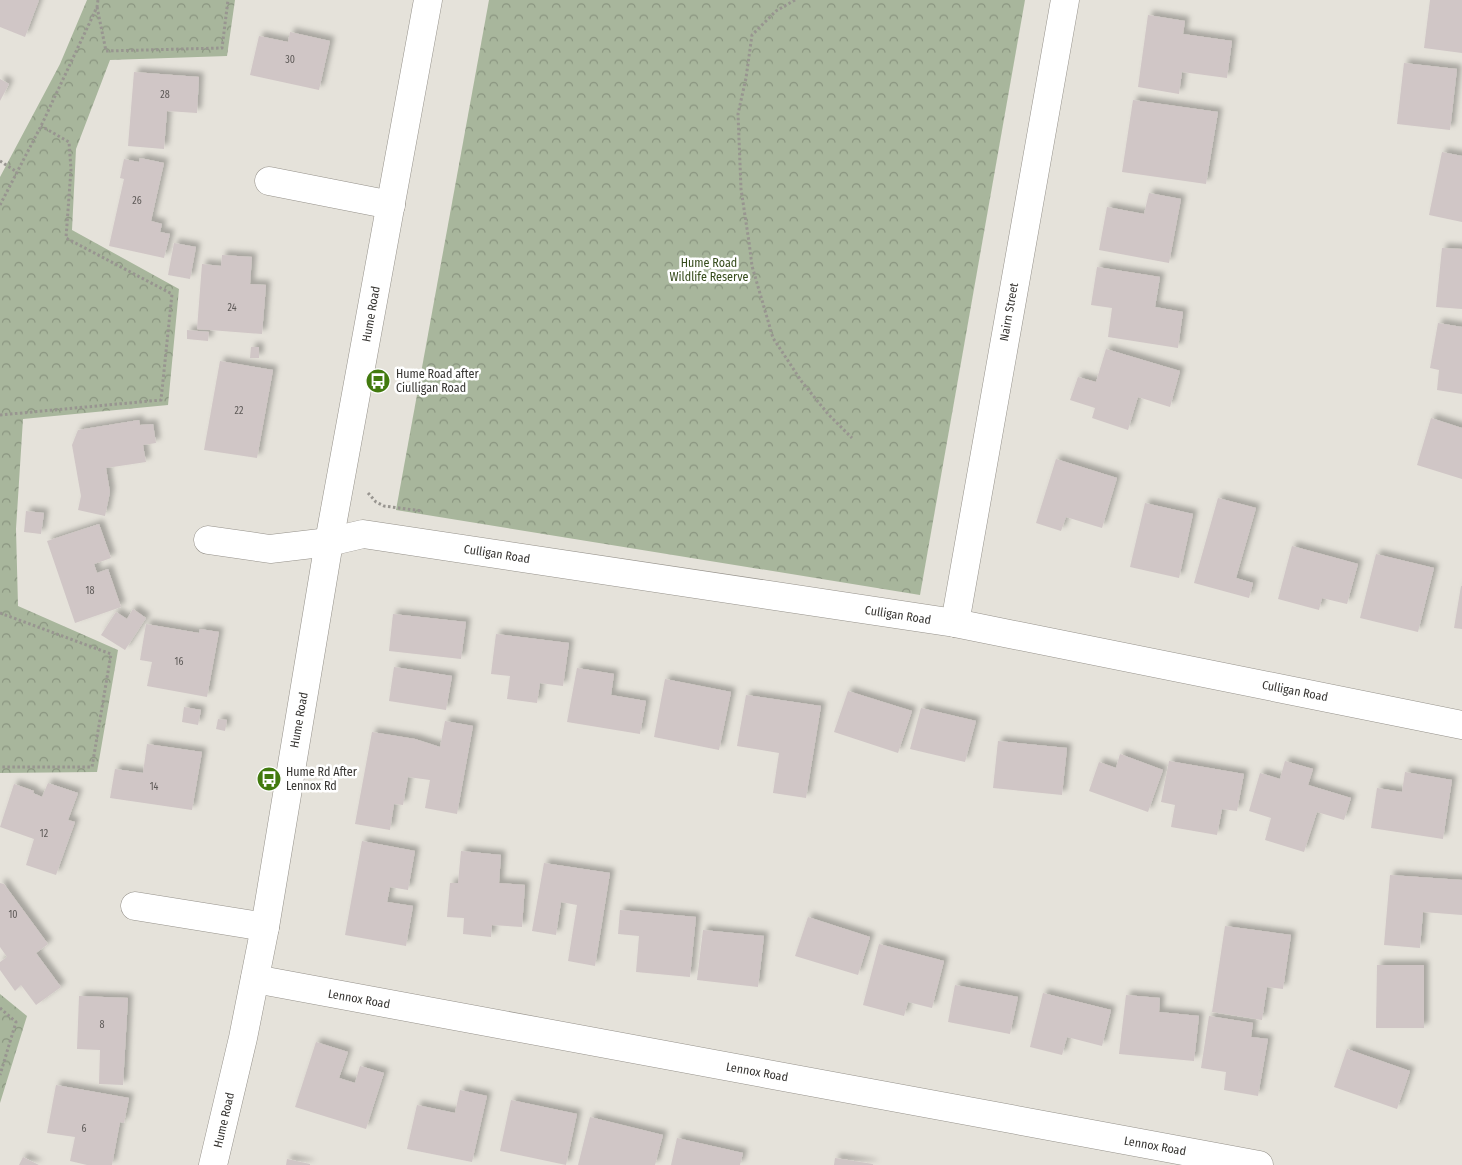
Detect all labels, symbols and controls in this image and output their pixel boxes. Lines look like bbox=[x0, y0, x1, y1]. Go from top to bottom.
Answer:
house number: 30 bbox=[285, 54, 295, 66]
house number: 28 bbox=[160, 89, 170, 101]
house number: 26 bbox=[132, 195, 142, 207]
park label: Hume Road Wildlife Reserve bbox=[670, 256, 748, 284]
street label: Nairn Street bbox=[997, 282, 1021, 342]
street label: Hume Road bbox=[359, 285, 383, 343]
house number: 24 bbox=[227, 302, 237, 314]
place label: Hume Road after Ciulligan Road bbox=[396, 367, 479, 395]
bus stop icon: Hume Road after Ciulligan Road bbox=[365, 368, 391, 394]
house number: 22 bbox=[235, 405, 244, 417]
street label: Culligan Road bbox=[463, 542, 531, 566]
house number: 18 bbox=[86, 585, 94, 597]
street label: Culligan Road bbox=[864, 603, 932, 627]
house number: 16 bbox=[175, 656, 183, 668]
street label: Culligan Road bbox=[1261, 678, 1329, 704]
street label: Hume Road bbox=[287, 691, 311, 749]
place label: Hume Rd After Lennox Rd bbox=[286, 765, 358, 793]
bus stop icon: Hume Rd After Lennox Rd bbox=[256, 766, 282, 792]
house number: 14 bbox=[150, 781, 159, 793]
house number: 12 bbox=[40, 828, 49, 840]
house number: 10 bbox=[8, 909, 18, 921]
street label: Lennox Road bbox=[327, 987, 391, 1011]
house number: 8 bbox=[100, 1019, 105, 1031]
street label: Lennox Road bbox=[725, 1060, 789, 1084]
street label: Hume Road bbox=[211, 1091, 237, 1149]
house number: 6 bbox=[82, 1123, 87, 1135]
street label: Lennox Road bbox=[1123, 1134, 1187, 1158]

